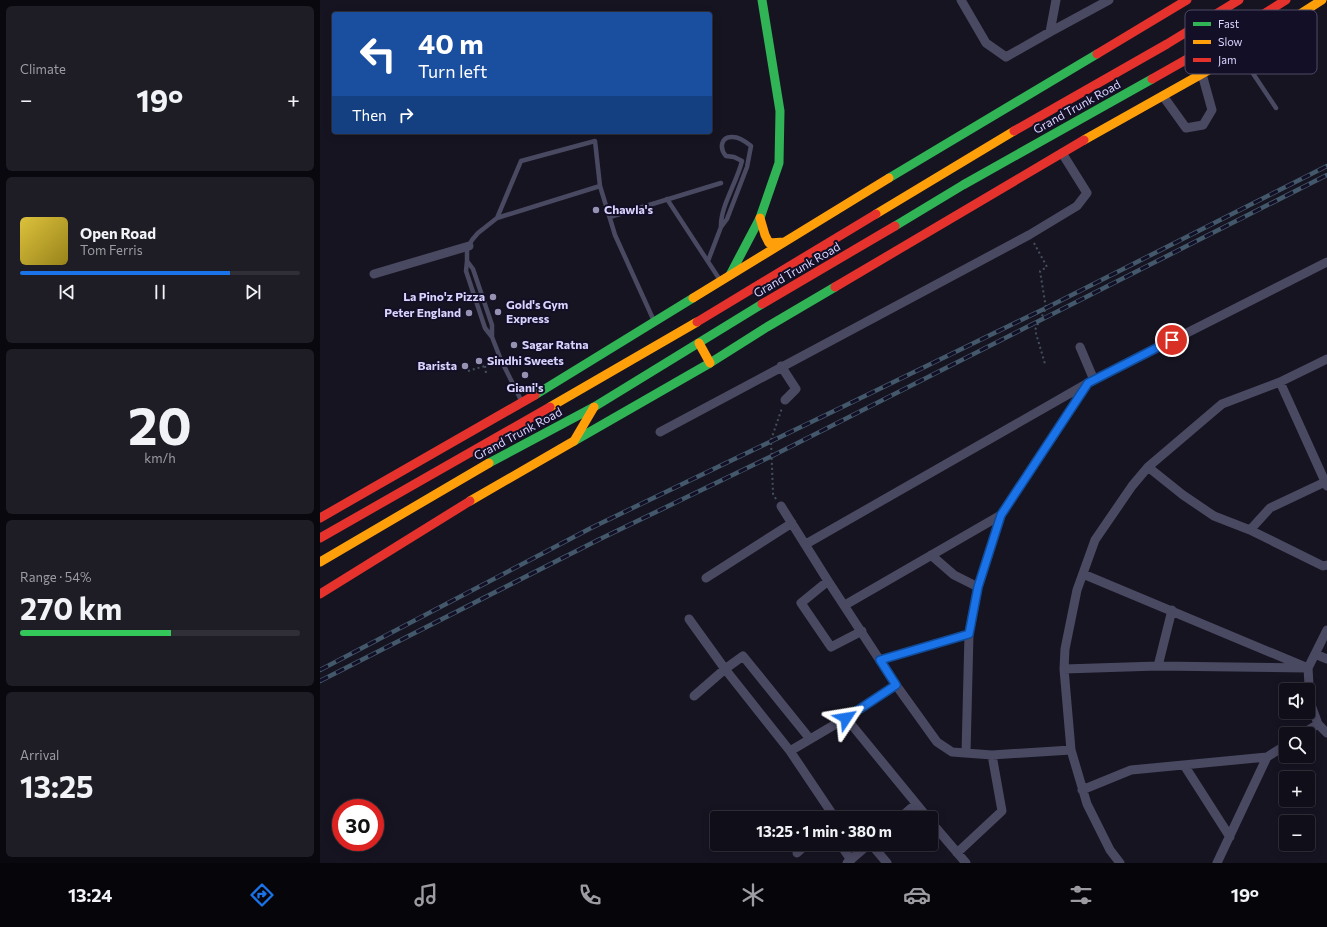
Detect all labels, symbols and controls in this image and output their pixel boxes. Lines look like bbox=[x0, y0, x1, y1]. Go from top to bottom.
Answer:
legend bbox=[1185, 10, 1317, 74]
text: Fast bbox=[1218, 17, 1240, 30]
text: 40 m bbox=[418, 26, 484, 60]
icon: left bbox=[352, 28, 404, 80]
text: Slow bbox=[1218, 35, 1243, 48]
text: Jam bbox=[1218, 53, 1237, 67]
text: Turn left bbox=[418, 60, 487, 82]
text: Climate bbox=[20, 61, 66, 77]
street label: Grand Trunk Road bbox=[1030, 76, 1123, 136]
text: 19° bbox=[136, 81, 183, 118]
text: − bbox=[20, 86, 33, 113]
text: + bbox=[287, 86, 300, 113]
icon: right bbox=[395, 104, 417, 126]
text: Then bbox=[352, 106, 387, 124]
place label: Chawla's bbox=[604, 202, 654, 216]
marker: Chawla's bbox=[591, 205, 601, 215]
text: Open Road bbox=[80, 224, 156, 242]
street label: Grand Trunk Road bbox=[751, 239, 842, 300]
text: Tom Ferris bbox=[80, 242, 143, 258]
icon: previous bbox=[56, 281, 78, 303]
icon: pause bbox=[149, 281, 171, 303]
icon: next bbox=[242, 281, 264, 303]
place label: La Pino'z Pizza bbox=[403, 289, 485, 303]
marker: La Pino'z Pizza bbox=[488, 292, 498, 302]
place label: Gold's Gym Express bbox=[506, 297, 568, 325]
place label: Peter England bbox=[384, 305, 461, 319]
marker: Gold's Gym Express bbox=[493, 307, 503, 317]
marker: Peter England bbox=[464, 308, 474, 318]
pin bbox=[1155, 323, 1189, 357]
icon: arrive bbox=[1161, 329, 1183, 351]
place label: Sagar Ratna bbox=[522, 337, 589, 351]
marker: Sagar Ratna bbox=[509, 340, 519, 350]
place label: Sindhi Sweets bbox=[487, 353, 564, 367]
marker: Sindhi Sweets bbox=[474, 356, 484, 366]
place label: Barista bbox=[418, 358, 457, 372]
marker: Barista bbox=[460, 361, 470, 371]
marker: Giani's bbox=[520, 370, 530, 380]
place label: Giani's bbox=[506, 380, 544, 394]
text: 20 bbox=[128, 392, 192, 456]
street label: Grand Trunk Road bbox=[471, 404, 564, 462]
text: km/h bbox=[144, 450, 176, 466]
text: Range · 54% bbox=[20, 569, 91, 585]
text: 270 km bbox=[20, 589, 122, 626]
map controls bbox=[1279, 683, 1315, 851]
button: sound bbox=[1279, 683, 1315, 719]
position arrow bbox=[825, 697, 867, 739]
button: search bbox=[1279, 727, 1315, 763]
text: Arrival bbox=[20, 747, 59, 763]
text: 13:25 bbox=[20, 767, 94, 804]
button: + bbox=[1279, 771, 1315, 807]
speed limit sign: 30 bbox=[332, 799, 384, 851]
button: − bbox=[1279, 815, 1315, 851]
text: 13:25 · 1 min · 380 m bbox=[756, 822, 892, 840]
icon: directions bbox=[248, 881, 276, 909]
icon: music bbox=[412, 881, 440, 909]
icon: phone bbox=[576, 881, 604, 909]
icon: climate bbox=[739, 881, 767, 909]
icon: car bbox=[903, 881, 931, 909]
icon: filters bbox=[1067, 881, 1095, 909]
text: 13:24 bbox=[68, 884, 112, 906]
text: 19° bbox=[1231, 884, 1259, 906]

